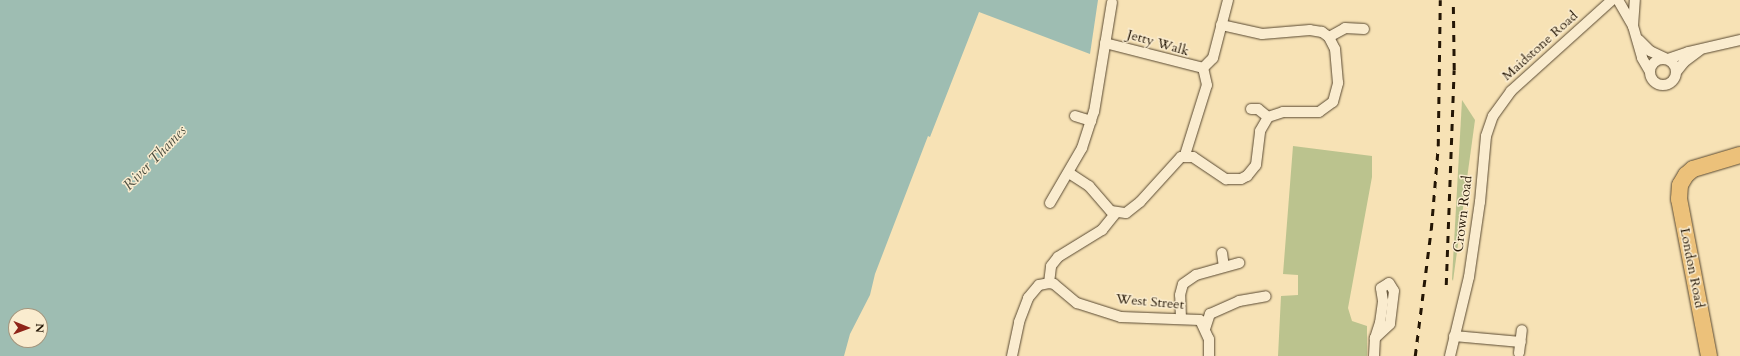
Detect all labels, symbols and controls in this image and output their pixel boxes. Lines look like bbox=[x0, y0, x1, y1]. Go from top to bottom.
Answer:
street label: Maidstone Road bbox=[1499, 8, 1581, 84]
street label: Jetty Walk bbox=[1125, 26, 1191, 60]
water label: River Thames bbox=[120, 122, 190, 194]
street label: Crown Road bbox=[1450, 175, 1476, 253]
street label: London Road bbox=[1676, 226, 1708, 310]
street label: West Street bbox=[1115, 291, 1185, 313]
north arrow bbox=[8, 308, 48, 348]
text: N bbox=[32, 323, 47, 333]

